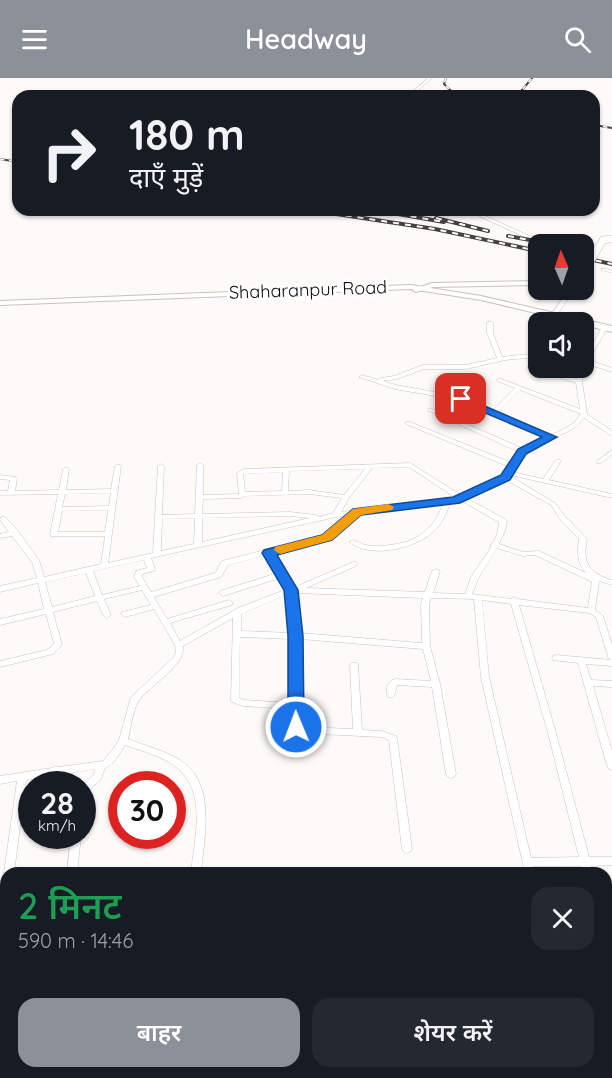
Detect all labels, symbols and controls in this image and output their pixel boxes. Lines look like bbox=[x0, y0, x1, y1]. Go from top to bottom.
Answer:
text: Headway bbox=[245, 22, 367, 56]
icon: menu bbox=[18, 23, 51, 56]
icon: search bbox=[561, 23, 594, 56]
text: 180 m bbox=[129, 108, 245, 161]
icon: right bbox=[30, 114, 108, 192]
text: दाएँ मुड़ें bbox=[129, 160, 203, 194]
north arrow bbox=[528, 234, 594, 300]
map controls bbox=[528, 234, 594, 378]
street label: Shaharanpur Road bbox=[229, 275, 387, 304]
button: sound bbox=[528, 312, 594, 378]
pin bbox=[435, 373, 486, 424]
icon: arrive bbox=[444, 382, 477, 415]
position arrow bbox=[264, 695, 328, 759]
speed limit sign: 30 bbox=[108, 771, 186, 849]
text: 28 bbox=[40, 784, 74, 822]
text: km/h bbox=[38, 816, 76, 835]
text: 2 मिनट bbox=[18, 883, 121, 928]
button: close bbox=[531, 887, 594, 950]
text: 590 m · 14:46 bbox=[18, 928, 133, 953]
button: बाहर bbox=[18, 998, 300, 1067]
button: शेयर करें bbox=[312, 998, 594, 1067]

